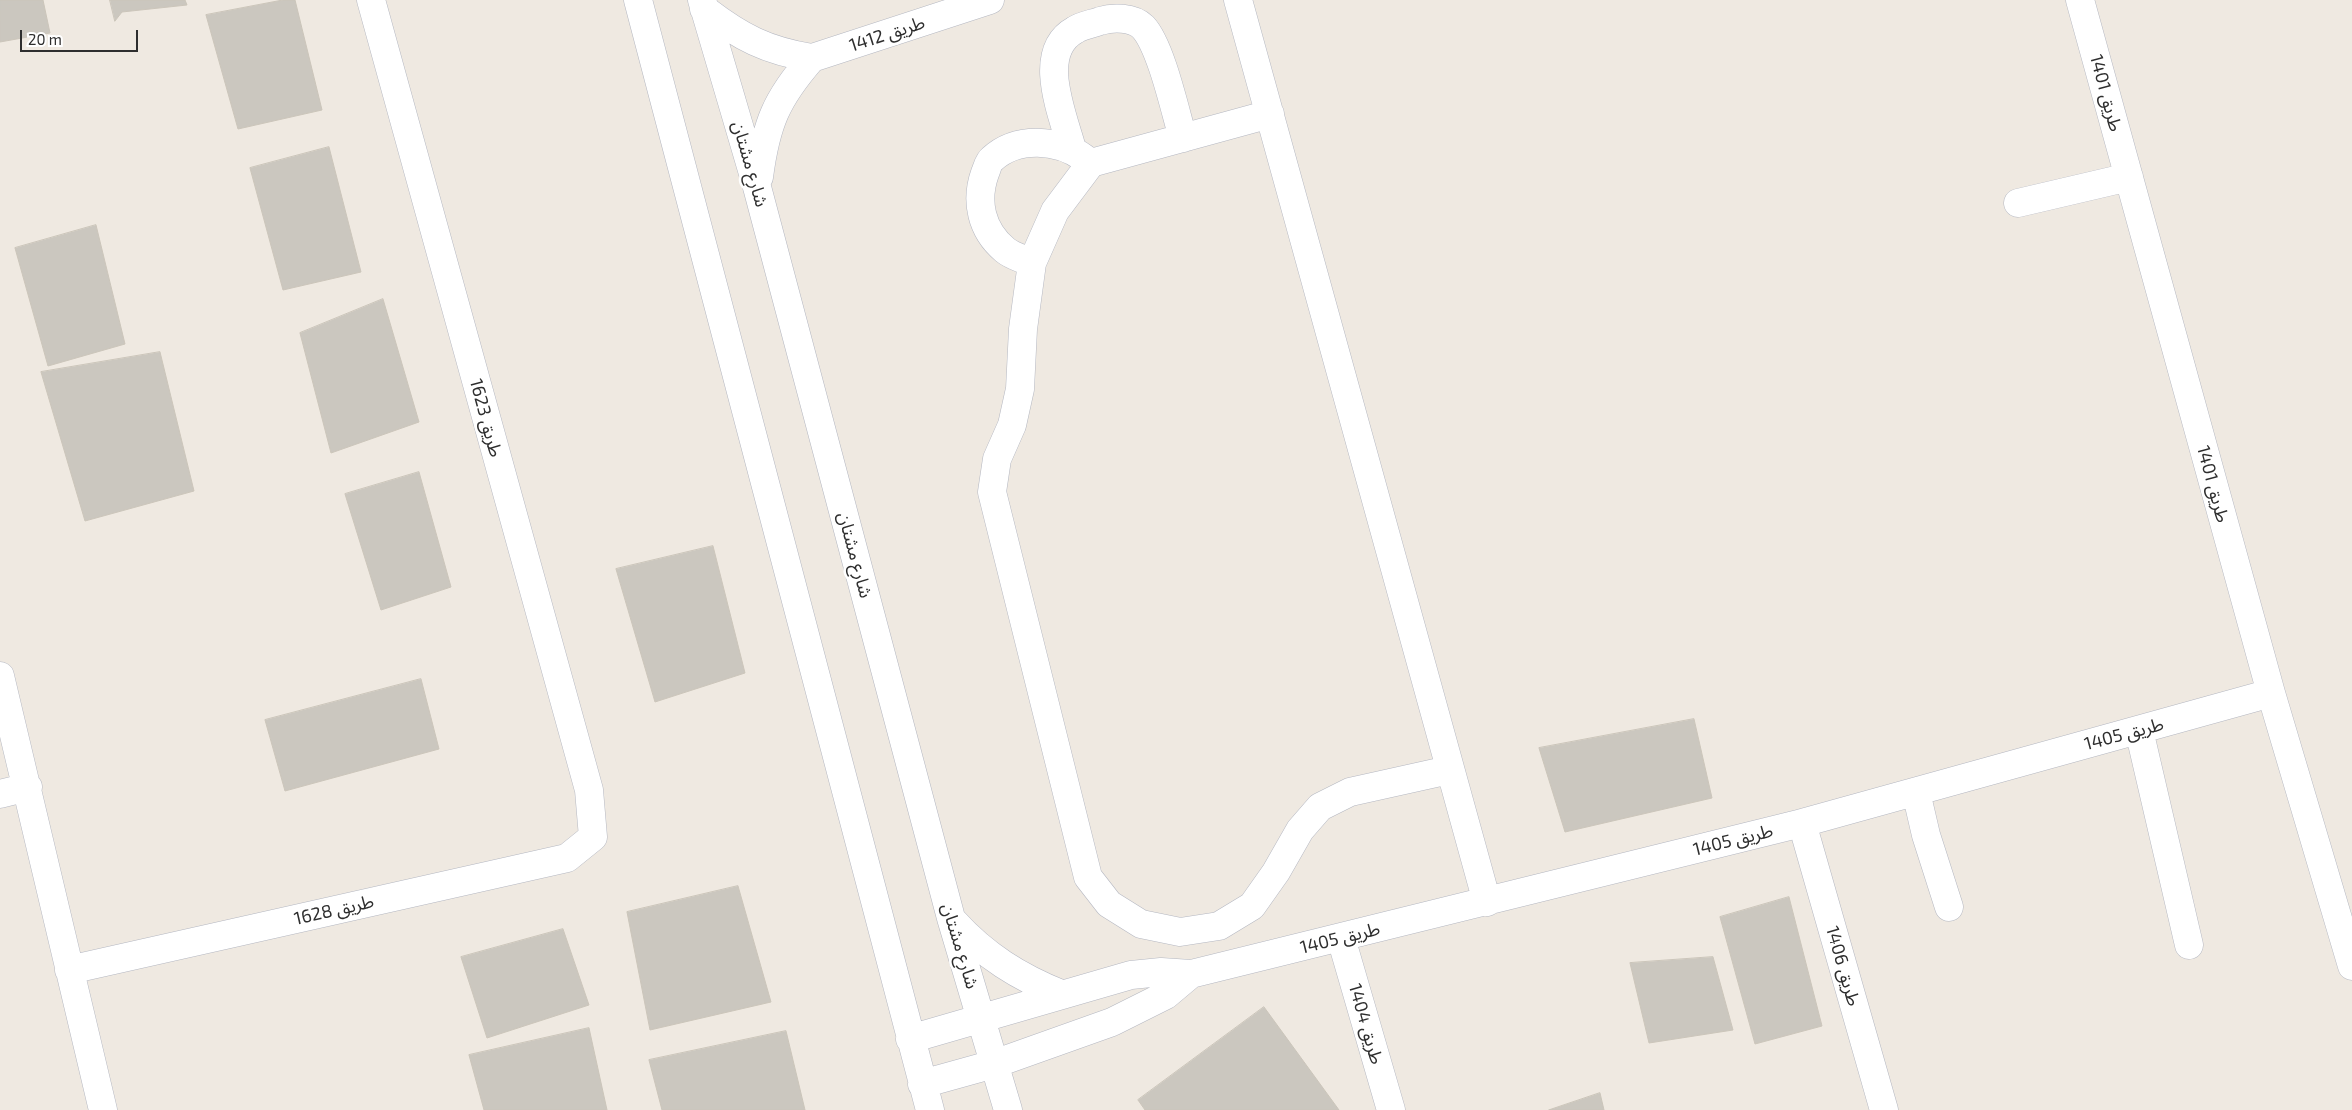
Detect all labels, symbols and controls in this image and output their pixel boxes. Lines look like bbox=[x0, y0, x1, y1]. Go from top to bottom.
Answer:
street label: طريق 1412 bbox=[846, 12, 928, 56]
scale bar bbox=[22, 20, 140, 52]
text: 20 m bbox=[28, 30, 62, 48]
street label: طريق 1401 bbox=[2085, 52, 2127, 134]
street label: شارع مشتان bbox=[727, 119, 773, 209]
street label: طريق 1623 bbox=[465, 376, 507, 460]
street label: طريق 1401 bbox=[2192, 443, 2234, 525]
street label: شارع مشتان bbox=[833, 510, 877, 600]
street label: طريق 1405 bbox=[2082, 713, 2166, 755]
street label: طريق 1405 bbox=[1691, 820, 1775, 860]
street label: طريق 1628 bbox=[292, 890, 376, 930]
street label: شارع مشتان bbox=[937, 901, 983, 991]
street label: طريق 1405 bbox=[1298, 918, 1382, 958]
street label: طريق 1406 bbox=[1821, 924, 1865, 1008]
street label: طريق 1404 bbox=[1344, 981, 1388, 1067]

